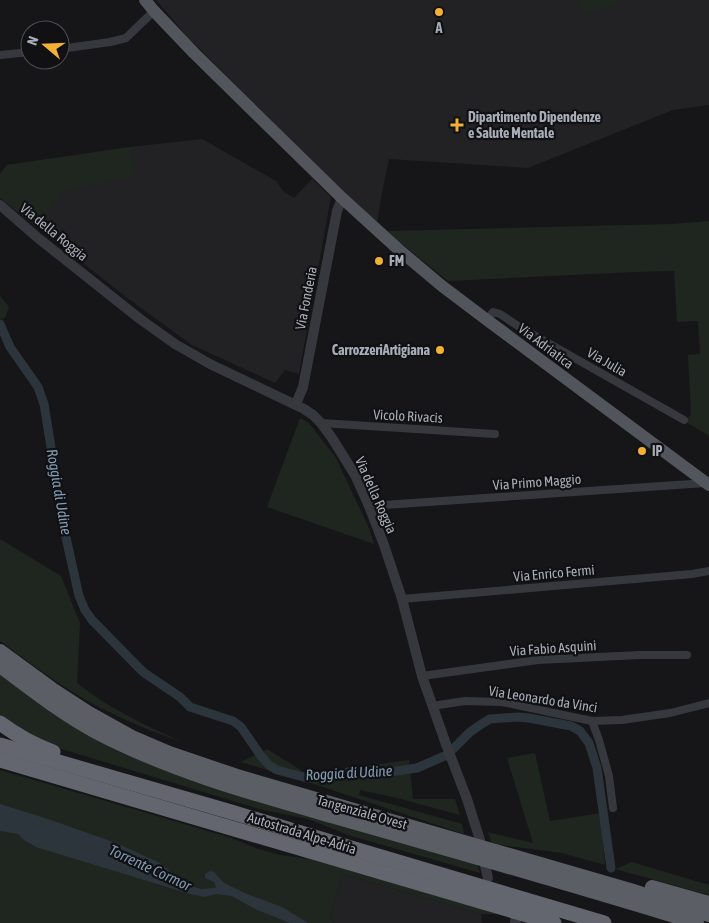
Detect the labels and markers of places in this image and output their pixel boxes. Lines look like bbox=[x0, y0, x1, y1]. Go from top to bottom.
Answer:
marker: A bbox=[433, 6, 445, 18]
place label: A bbox=[435, 20, 443, 36]
place label: Dipartimento Dipendenze e Salute Mentale bbox=[468, 109, 601, 141]
marker: Dipartimento Dipendenze e Salute Mentale bbox=[450, 118, 464, 132]
place label: FM bbox=[389, 253, 404, 269]
marker: FM bbox=[373, 255, 385, 267]
place label: CarrozzeriArtigiana bbox=[332, 342, 430, 358]
marker: CarrozzeriArtigiana bbox=[434, 344, 446, 356]
place label: IP bbox=[652, 443, 663, 459]
marker: IP bbox=[636, 445, 648, 457]

